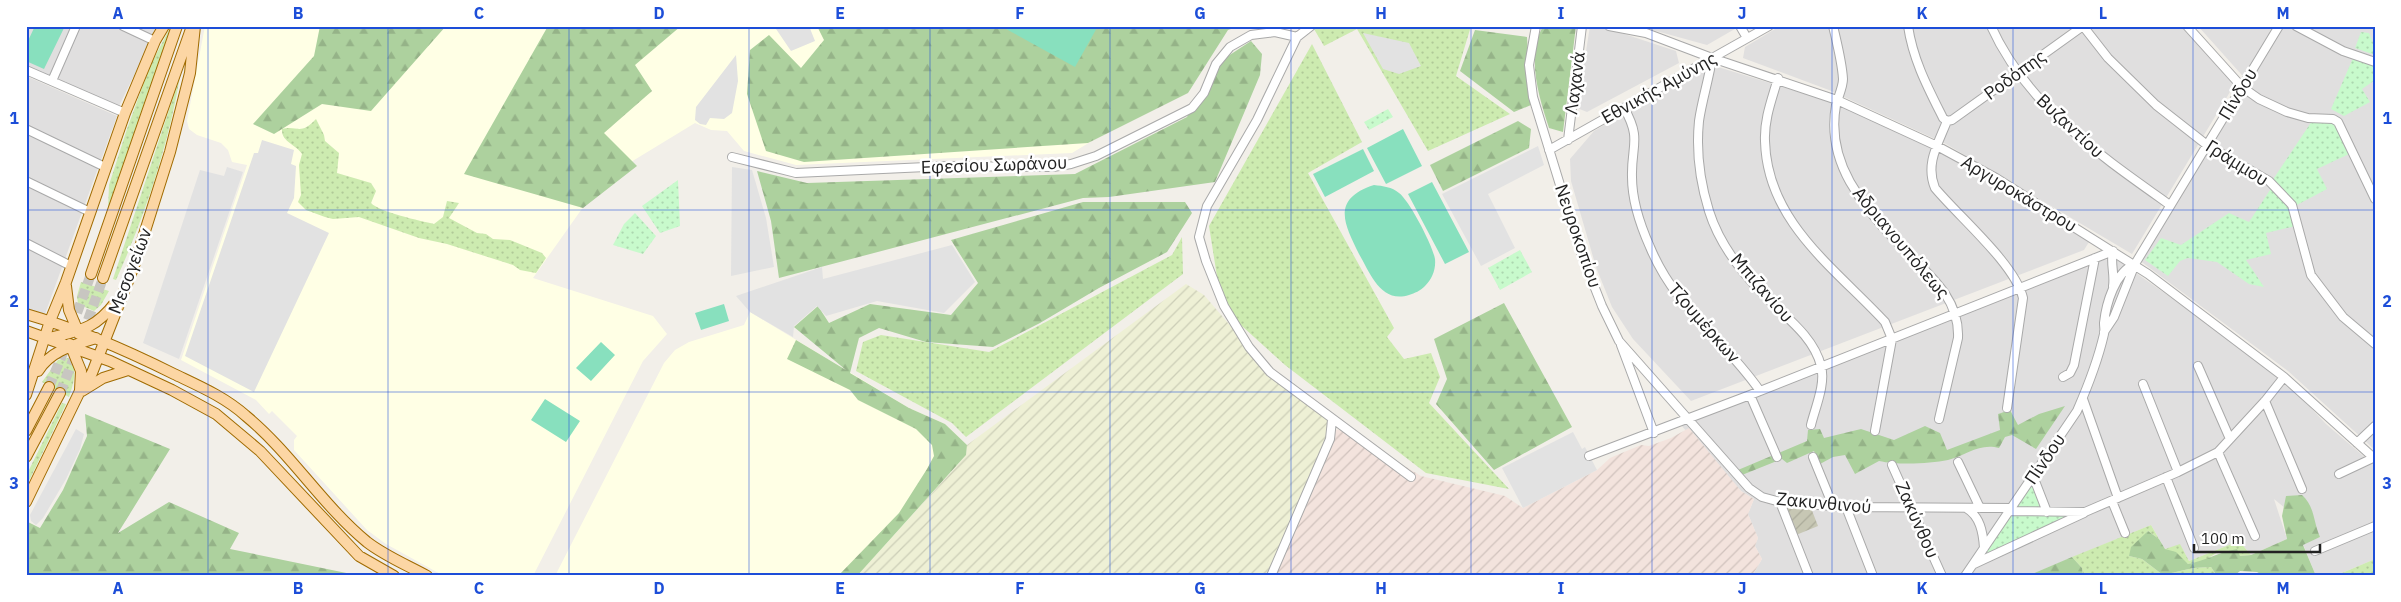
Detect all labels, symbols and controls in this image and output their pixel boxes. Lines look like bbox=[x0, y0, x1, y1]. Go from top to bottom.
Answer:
text: A bbox=[113, 3, 124, 23]
text: B bbox=[293, 3, 304, 23]
text: C bbox=[474, 3, 484, 23]
text: D bbox=[653, 3, 665, 23]
text: E bbox=[835, 3, 845, 23]
text: F bbox=[1015, 3, 1025, 23]
text: G bbox=[1194, 3, 1206, 23]
text: H bbox=[1375, 3, 1387, 23]
text: I bbox=[1558, 3, 1565, 23]
text: J bbox=[1738, 3, 1746, 23]
text: K bbox=[1916, 3, 1928, 23]
text: L bbox=[2099, 3, 2107, 23]
text: M bbox=[2276, 3, 2290, 23]
street label: Ροδόπης bbox=[1979, 44, 2050, 105]
street label: Εθνικής Αμύνης bbox=[1597, 46, 1721, 129]
street label: Λαχανά bbox=[1559, 50, 1590, 116]
street label: Πίνδου bbox=[2213, 63, 2262, 124]
street label: Βυζαντίου bbox=[2032, 89, 2109, 163]
text: 1 bbox=[9, 108, 19, 128]
text: 1 bbox=[2382, 108, 2392, 128]
street label: Γράμμου bbox=[2202, 134, 2273, 191]
street label: Εφεσίου Σωράνου bbox=[920, 150, 1068, 179]
street label: Αργυροκάστρου bbox=[1957, 150, 2081, 237]
street label: Νευροκοπίου bbox=[1550, 181, 1607, 291]
street label: Αδριανουπόλεως bbox=[1848, 182, 1955, 304]
street label: Μεσογείων bbox=[103, 225, 156, 317]
street label: Μπιζανίου bbox=[1726, 248, 1799, 327]
street label: Τζουμέρκων bbox=[1663, 278, 1745, 367]
text: 2 bbox=[9, 291, 19, 311]
text: 2 bbox=[2382, 291, 2392, 311]
street label: Πίνδου bbox=[2019, 429, 2070, 489]
text: 3 bbox=[9, 473, 19, 493]
text: 3 bbox=[2382, 473, 2392, 493]
street label: Ζακύνθου bbox=[1890, 478, 1944, 562]
street label: Ζακυνθινού bbox=[1775, 487, 1873, 518]
scale bar bbox=[2194, 522, 2320, 554]
text: 100 m bbox=[2201, 529, 2245, 548]
text: A bbox=[113, 578, 124, 598]
text: B bbox=[293, 578, 304, 598]
text: C bbox=[474, 578, 484, 598]
text: D bbox=[653, 578, 665, 598]
text: E bbox=[835, 578, 845, 598]
text: F bbox=[1015, 578, 1025, 598]
text: G bbox=[1194, 578, 1206, 598]
text: H bbox=[1375, 578, 1387, 598]
text: I bbox=[1558, 578, 1565, 598]
text: J bbox=[1738, 578, 1746, 598]
text: K bbox=[1916, 578, 1928, 598]
text: L bbox=[2099, 578, 2107, 598]
text: M bbox=[2276, 578, 2290, 598]

